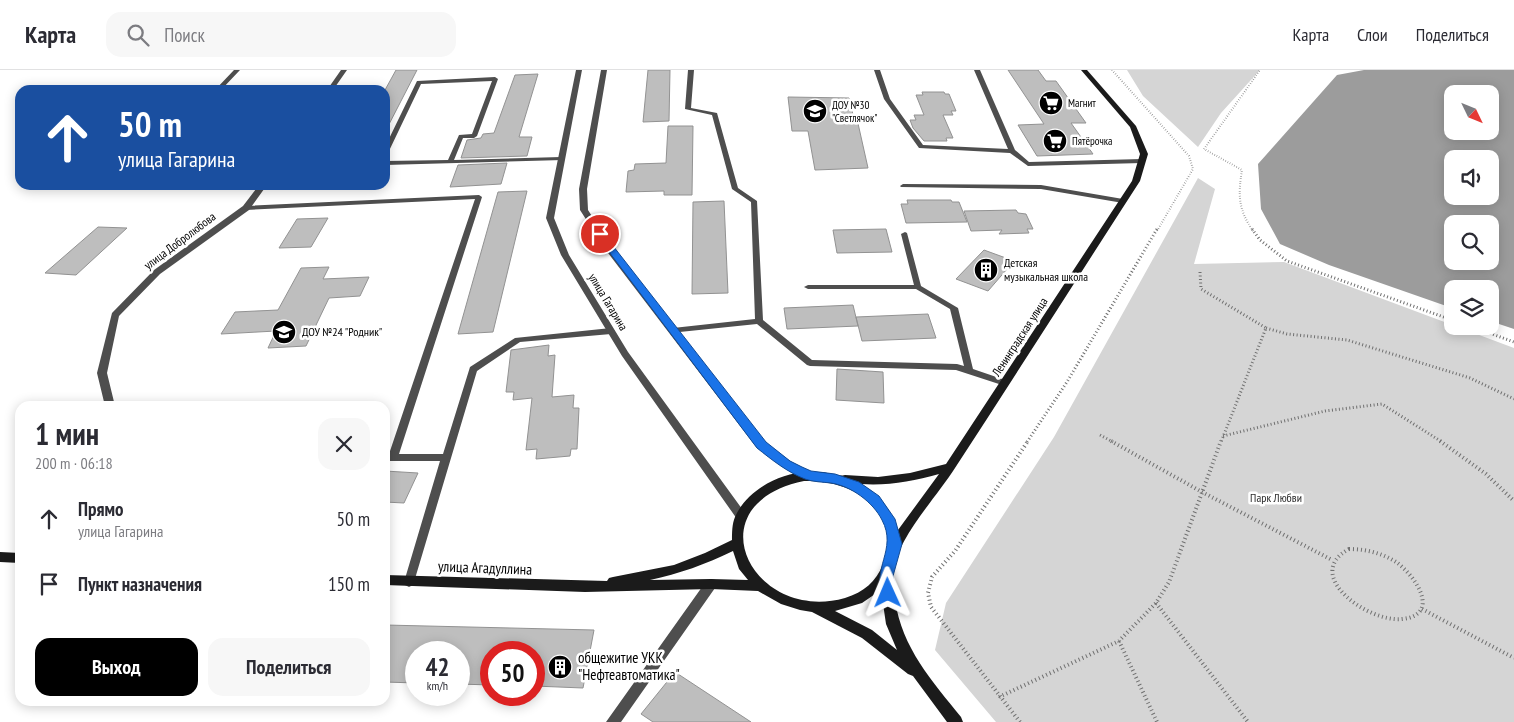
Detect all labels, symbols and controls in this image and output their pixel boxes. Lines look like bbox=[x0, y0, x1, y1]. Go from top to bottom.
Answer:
search box bbox=[106, 12, 456, 57]
text: Карта bbox=[25, 19, 76, 50]
icon: search bbox=[124, 21, 152, 49]
text: Поиск bbox=[164, 23, 205, 47]
text: Карта bbox=[1292, 23, 1329, 46]
text: Слои bbox=[1357, 23, 1388, 46]
text: Поделиться bbox=[1416, 23, 1489, 46]
north arrow bbox=[1444, 85, 1499, 140]
map controls bbox=[1444, 85, 1499, 335]
supermarket icon: Магнит bbox=[1038, 90, 1064, 116]
place label: Магнит bbox=[1068, 96, 1096, 110]
school or university icon: ДОУ №30 "Светлячок" bbox=[802, 98, 828, 124]
place label: ДОУ №30 "Светлячок" bbox=[832, 98, 877, 125]
text: 50 m bbox=[118, 101, 182, 147]
icon: ahead bbox=[35, 105, 100, 170]
supermarket icon: Пятёрочка bbox=[1042, 128, 1068, 154]
place label: Пятёрочка bbox=[1072, 134, 1113, 148]
text: улица Гагарина bbox=[118, 145, 235, 173]
button: sound bbox=[1444, 150, 1499, 205]
street label: улица Добролюбова bbox=[141, 209, 219, 272]
pin bbox=[579, 213, 621, 255]
button: search bbox=[1444, 215, 1499, 270]
icon: arrive bbox=[586, 220, 614, 248]
place label: Детская музыкальная школа bbox=[1004, 255, 1088, 284]
building icon: Детская музыкальная школа bbox=[973, 257, 999, 283]
street label: улица Гагарина bbox=[586, 270, 631, 333]
button: layers bbox=[1444, 280, 1499, 335]
street label: Ленинградская улица bbox=[988, 294, 1051, 380]
school or university icon: ДОУ №24 "Родник" bbox=[271, 319, 297, 345]
place label: ДОУ №24 "Родник" bbox=[302, 324, 382, 339]
text: 1 мин bbox=[35, 414, 99, 453]
button: close bbox=[318, 418, 370, 470]
text: 200 m · 06:18 bbox=[35, 453, 113, 473]
park label: Парк Любви bbox=[1250, 490, 1302, 505]
text: Прямо bbox=[78, 497, 123, 521]
icon: ahead bbox=[35, 505, 63, 533]
text: 50 m bbox=[337, 507, 370, 531]
text: улица Гагарина bbox=[78, 521, 163, 541]
street label: улица Агадуллина bbox=[438, 556, 533, 579]
position arrow bbox=[861, 566, 913, 618]
icon: arrive bbox=[35, 570, 63, 598]
text: Пункт назначения bbox=[78, 572, 202, 596]
text: 150 m bbox=[328, 572, 370, 596]
button: Выход bbox=[35, 638, 198, 696]
button: Поделиться bbox=[208, 638, 370, 696]
speed limit sign: 50 bbox=[480, 641, 545, 706]
place label: общежитие УКК "Нефтеавтоматика" bbox=[578, 648, 680, 684]
text: 42 bbox=[426, 651, 449, 683]
building icon: общежитие УКК "Нефтеавтоматика" bbox=[547, 654, 573, 680]
text: km/h bbox=[427, 678, 448, 693]

